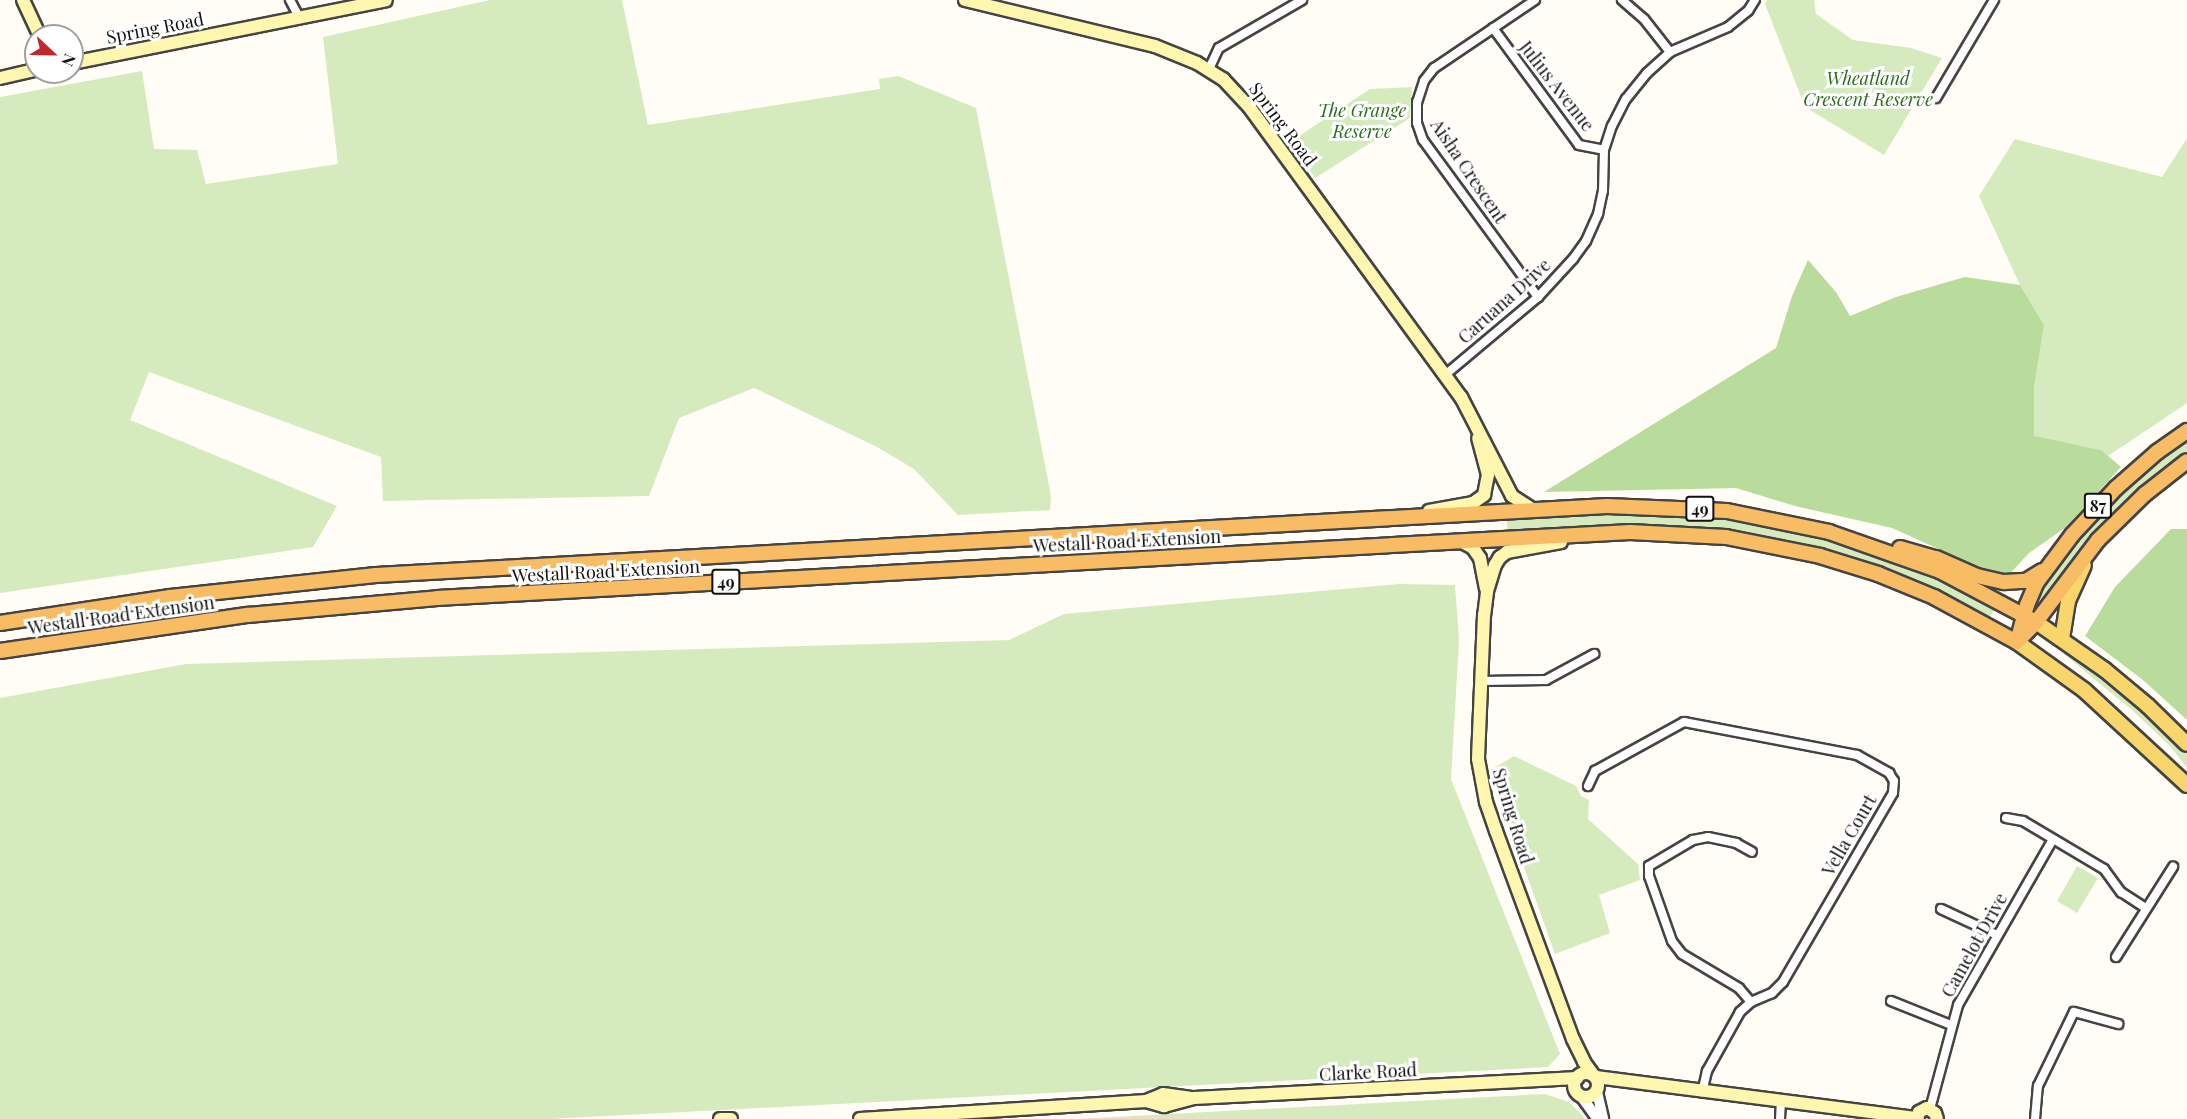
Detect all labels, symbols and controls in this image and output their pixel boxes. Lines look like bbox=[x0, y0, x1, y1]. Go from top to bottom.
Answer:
street label: Spring Road bbox=[104, 8, 206, 48]
north arrow bbox=[24, 24, 84, 84]
street label: Julius Avenue bbox=[1515, 36, 1599, 136]
text: N bbox=[57, 51, 81, 69]
park label: Wheatland Crescent Reserve bbox=[1803, 68, 1933, 110]
street label: Spring Road bbox=[1245, 78, 1321, 170]
park label: The Grange Reserve bbox=[1318, 100, 1406, 142]
street label: Aisha Crescent bbox=[1426, 115, 1512, 227]
street label: Caruana Drive bbox=[1453, 254, 1555, 348]
road number: 87 bbox=[2083, 493, 2113, 519]
road number: 49 bbox=[1685, 496, 1715, 522]
street label: Westall Road Extension bbox=[1032, 525, 1222, 557]
street label: Westall Road Extension bbox=[511, 555, 701, 587]
road number: 49 bbox=[711, 569, 741, 595]
street label: Westall Road Extension bbox=[26, 591, 216, 639]
street label: Spring Road bbox=[1488, 766, 1538, 866]
street label: Vella Court bbox=[1817, 791, 1881, 879]
street label: Camelot Drive bbox=[1936, 889, 2012, 1001]
street label: Clarke Road bbox=[1318, 1059, 1418, 1085]

